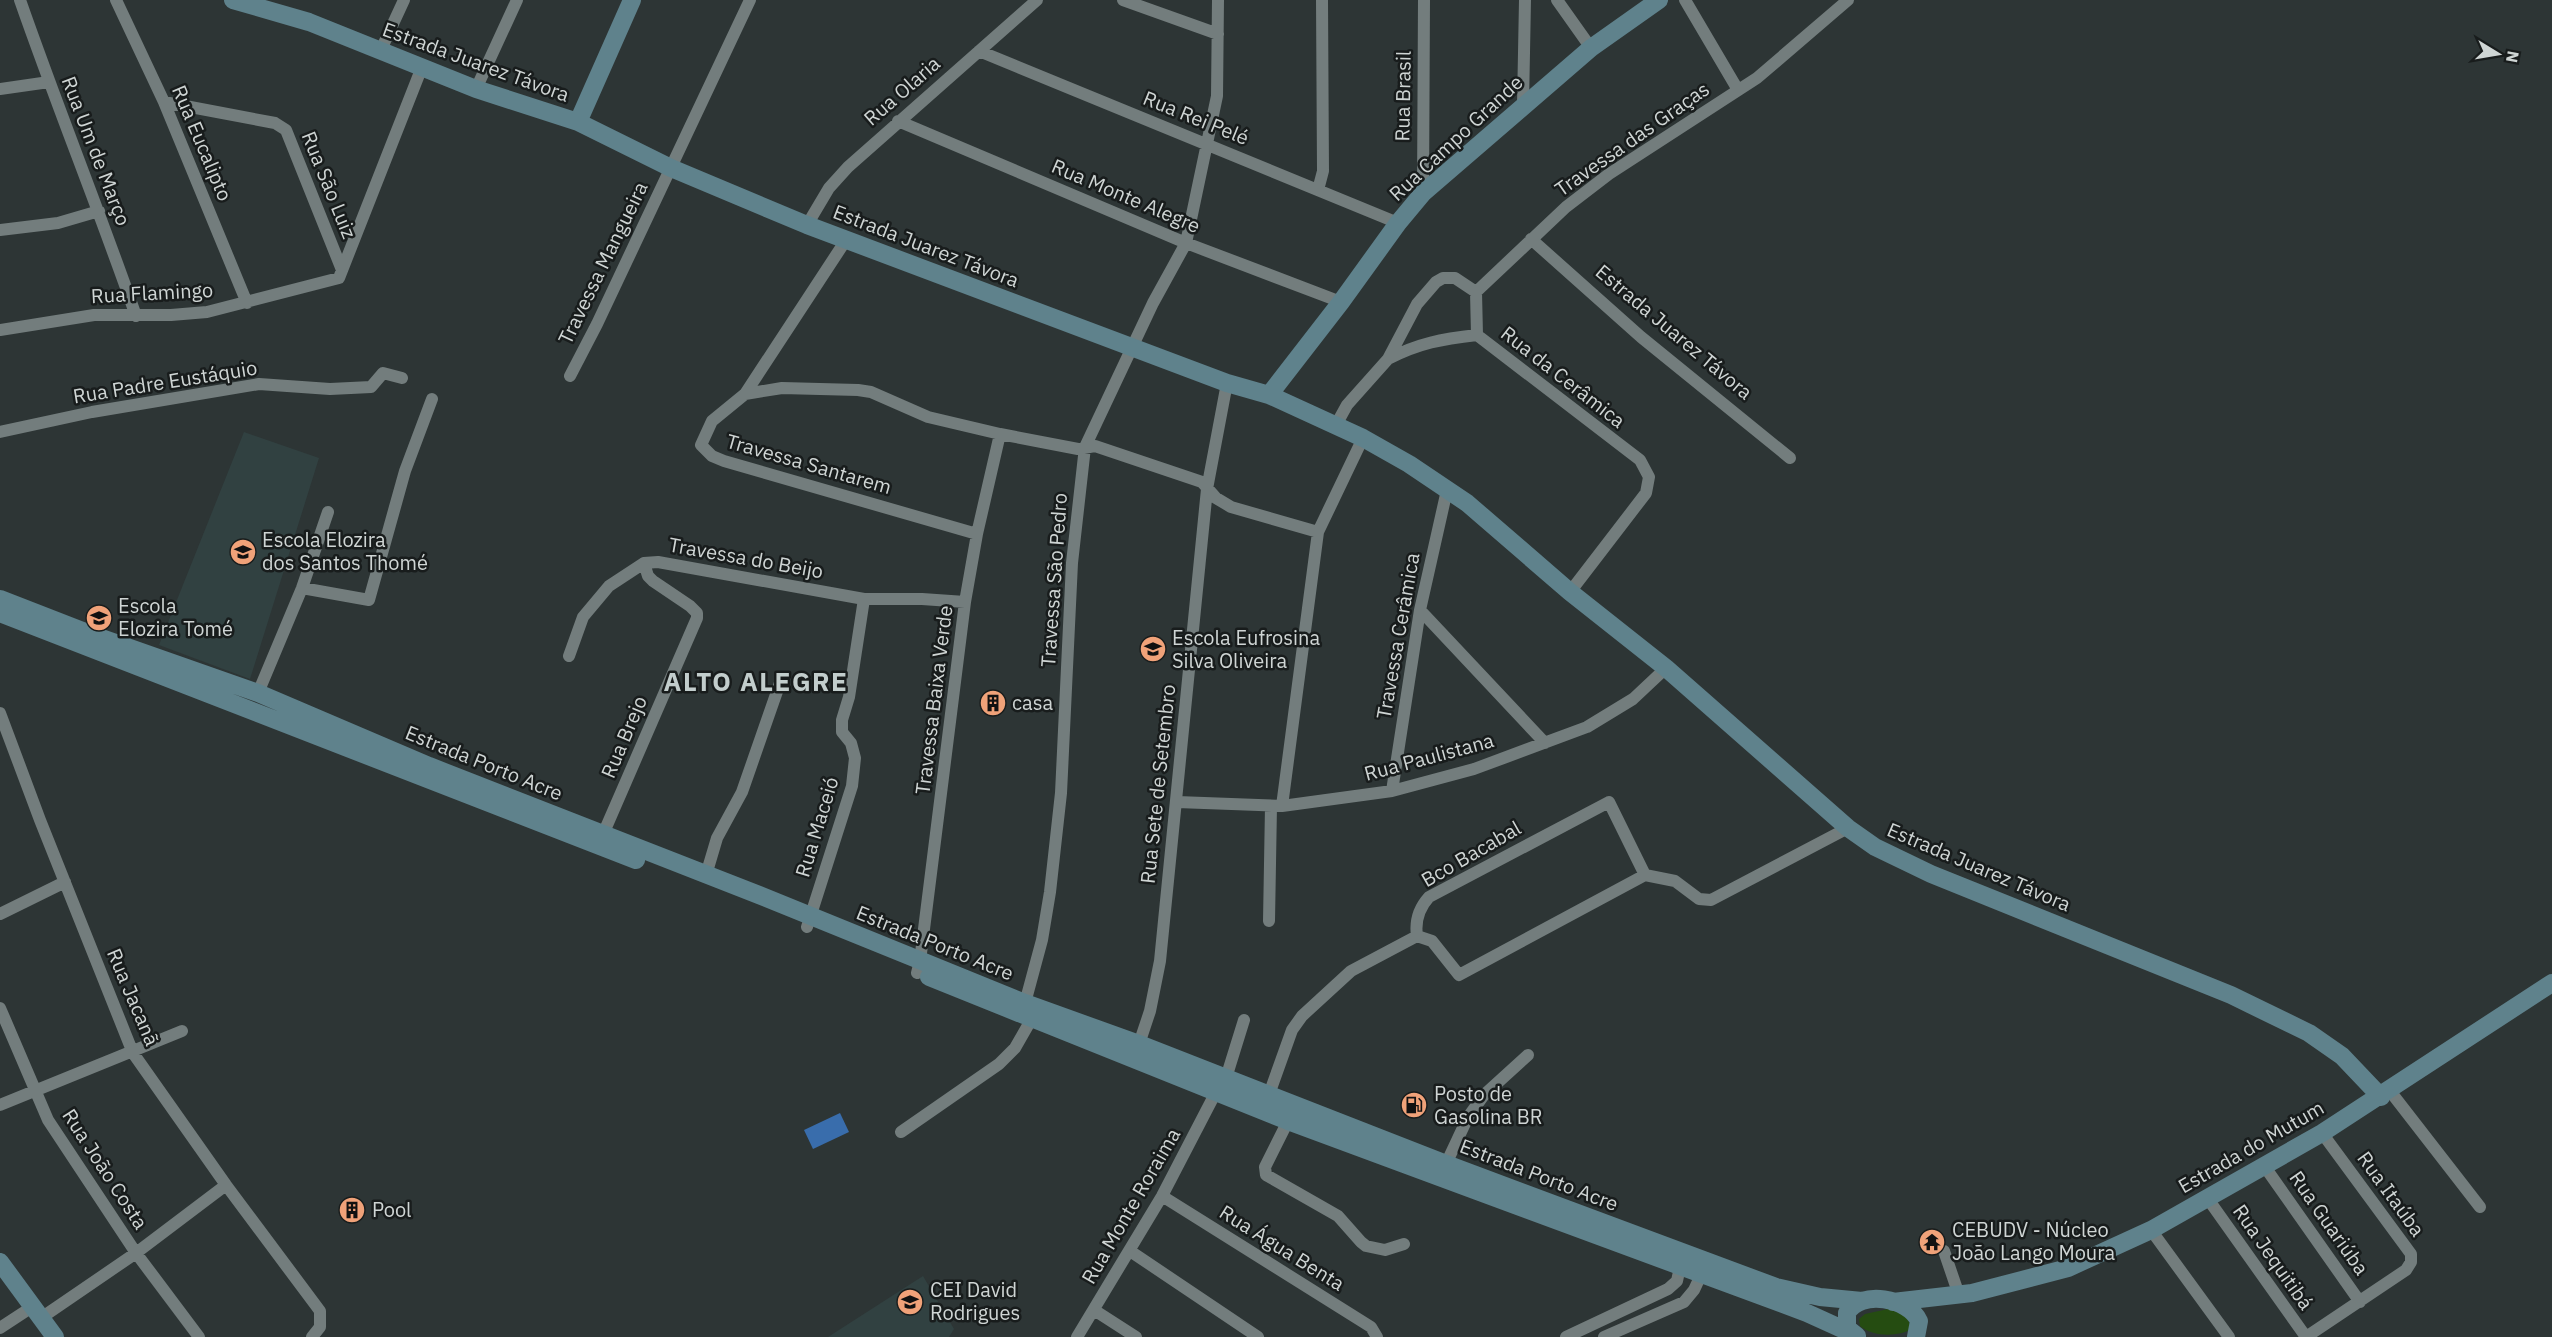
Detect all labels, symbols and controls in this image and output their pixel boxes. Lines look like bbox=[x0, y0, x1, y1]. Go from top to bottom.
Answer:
street label: Estrada Juarez Távora bbox=[379, 15, 574, 108]
north arrow bbox=[2468, 24, 2528, 84]
text: N bbox=[2502, 49, 2524, 64]
street label: Rua Olaria bbox=[858, 50, 946, 131]
street label: Rua Brasil bbox=[1388, 50, 1417, 142]
street label: Rua Campo Grande bbox=[1383, 69, 1528, 207]
street label: Rua Um de Março bbox=[56, 72, 137, 229]
street label: Travessa das Graças bbox=[1549, 75, 1714, 202]
street label: Rua Eucalipto bbox=[166, 81, 239, 205]
street label: Rua Rei Pelé bbox=[1139, 84, 1253, 151]
street label: Rua São Luiz bbox=[296, 127, 363, 242]
street label: Rua Monte Alegre bbox=[1048, 152, 1205, 239]
street label: Travessa Mangueira bbox=[551, 177, 654, 349]
street label: Estrada Juarez Távora bbox=[829, 198, 1023, 294]
street label: Estrada Juarez Távora bbox=[1590, 258, 1759, 405]
street label: Rua Flamingo bbox=[90, 276, 214, 309]
street label: Rua da Cerâmica bbox=[1495, 319, 1631, 434]
street label: Rua Padre Eustáquio bbox=[71, 354, 259, 409]
street label: Travessa Santarem bbox=[723, 427, 895, 500]
street label: Travessa São Pedro bbox=[1034, 492, 1073, 668]
place label: Escola Elozira dos Santos Thomé bbox=[262, 526, 428, 576]
street label: Travessa do Beijo bbox=[667, 531, 825, 584]
school or university icon: Escola Elozira dos Santos Thomé bbox=[228, 537, 258, 567]
street label: Travessa Cerâmica bbox=[1370, 550, 1425, 721]
place label: Escola Elozira Tomé bbox=[118, 592, 233, 642]
school or university icon: Escola Elozira Tomé bbox=[84, 603, 114, 633]
street label: Travessa Baixa Verde bbox=[909, 604, 959, 796]
place label: Escola Eufrosina Silva Oliveira bbox=[1172, 624, 1320, 674]
school or university icon: Escola Eufrosina Silva Oliveira bbox=[1138, 634, 1168, 664]
district label: ALTO ALEGRE bbox=[664, 664, 848, 698]
street label: Rua Sete de Setembro bbox=[1134, 683, 1181, 885]
building icon: casa bbox=[978, 688, 1008, 718]
place label: casa bbox=[1012, 689, 1053, 716]
street label: Rua Brejo bbox=[594, 691, 653, 782]
street label: Estrada Porto Acre bbox=[401, 719, 567, 806]
street label: Rua Paulistana bbox=[1361, 726, 1497, 787]
street label: Rua Maceió bbox=[788, 773, 845, 880]
street label: Bco Bacabal bbox=[1416, 814, 1526, 893]
street label: Estrada Juarez Távora bbox=[1883, 816, 2075, 918]
street label: Estrada Porto Acre bbox=[852, 899, 1018, 986]
street label: Rua Jacanã bbox=[101, 944, 166, 1050]
place label: Posto de Gasolina BR bbox=[1434, 1080, 1543, 1130]
fuel station icon: Posto de Gasolina BR bbox=[1399, 1090, 1429, 1120]
street label: Estrada do Mutum bbox=[2173, 1094, 2329, 1199]
street label: Rua João Costa bbox=[56, 1103, 155, 1234]
street label: Rua Monte Roraima bbox=[1075, 1123, 1186, 1289]
street label: Estrada Porto Acre bbox=[1456, 1132, 1622, 1217]
street label: Rua Itaúba bbox=[2351, 1146, 2432, 1242]
street label: Rua Guariúba bbox=[2284, 1165, 2375, 1280]
building icon: Pool bbox=[337, 1195, 367, 1225]
place label: Pool bbox=[372, 1196, 412, 1223]
street label: Rua Água Benta bbox=[1215, 1198, 1350, 1297]
street label: Rua Jequitibá bbox=[2227, 1199, 2320, 1315]
place label: CEBUDV - Núcleo João Lango Moura bbox=[1952, 1216, 2115, 1266]
temple icon: CEBUDV - Núcleo João Lango Moura bbox=[1917, 1227, 1947, 1257]
place label: CEI David Rodrigues bbox=[930, 1276, 1020, 1326]
school or university icon: CEI David Rodrigues bbox=[895, 1287, 925, 1317]

